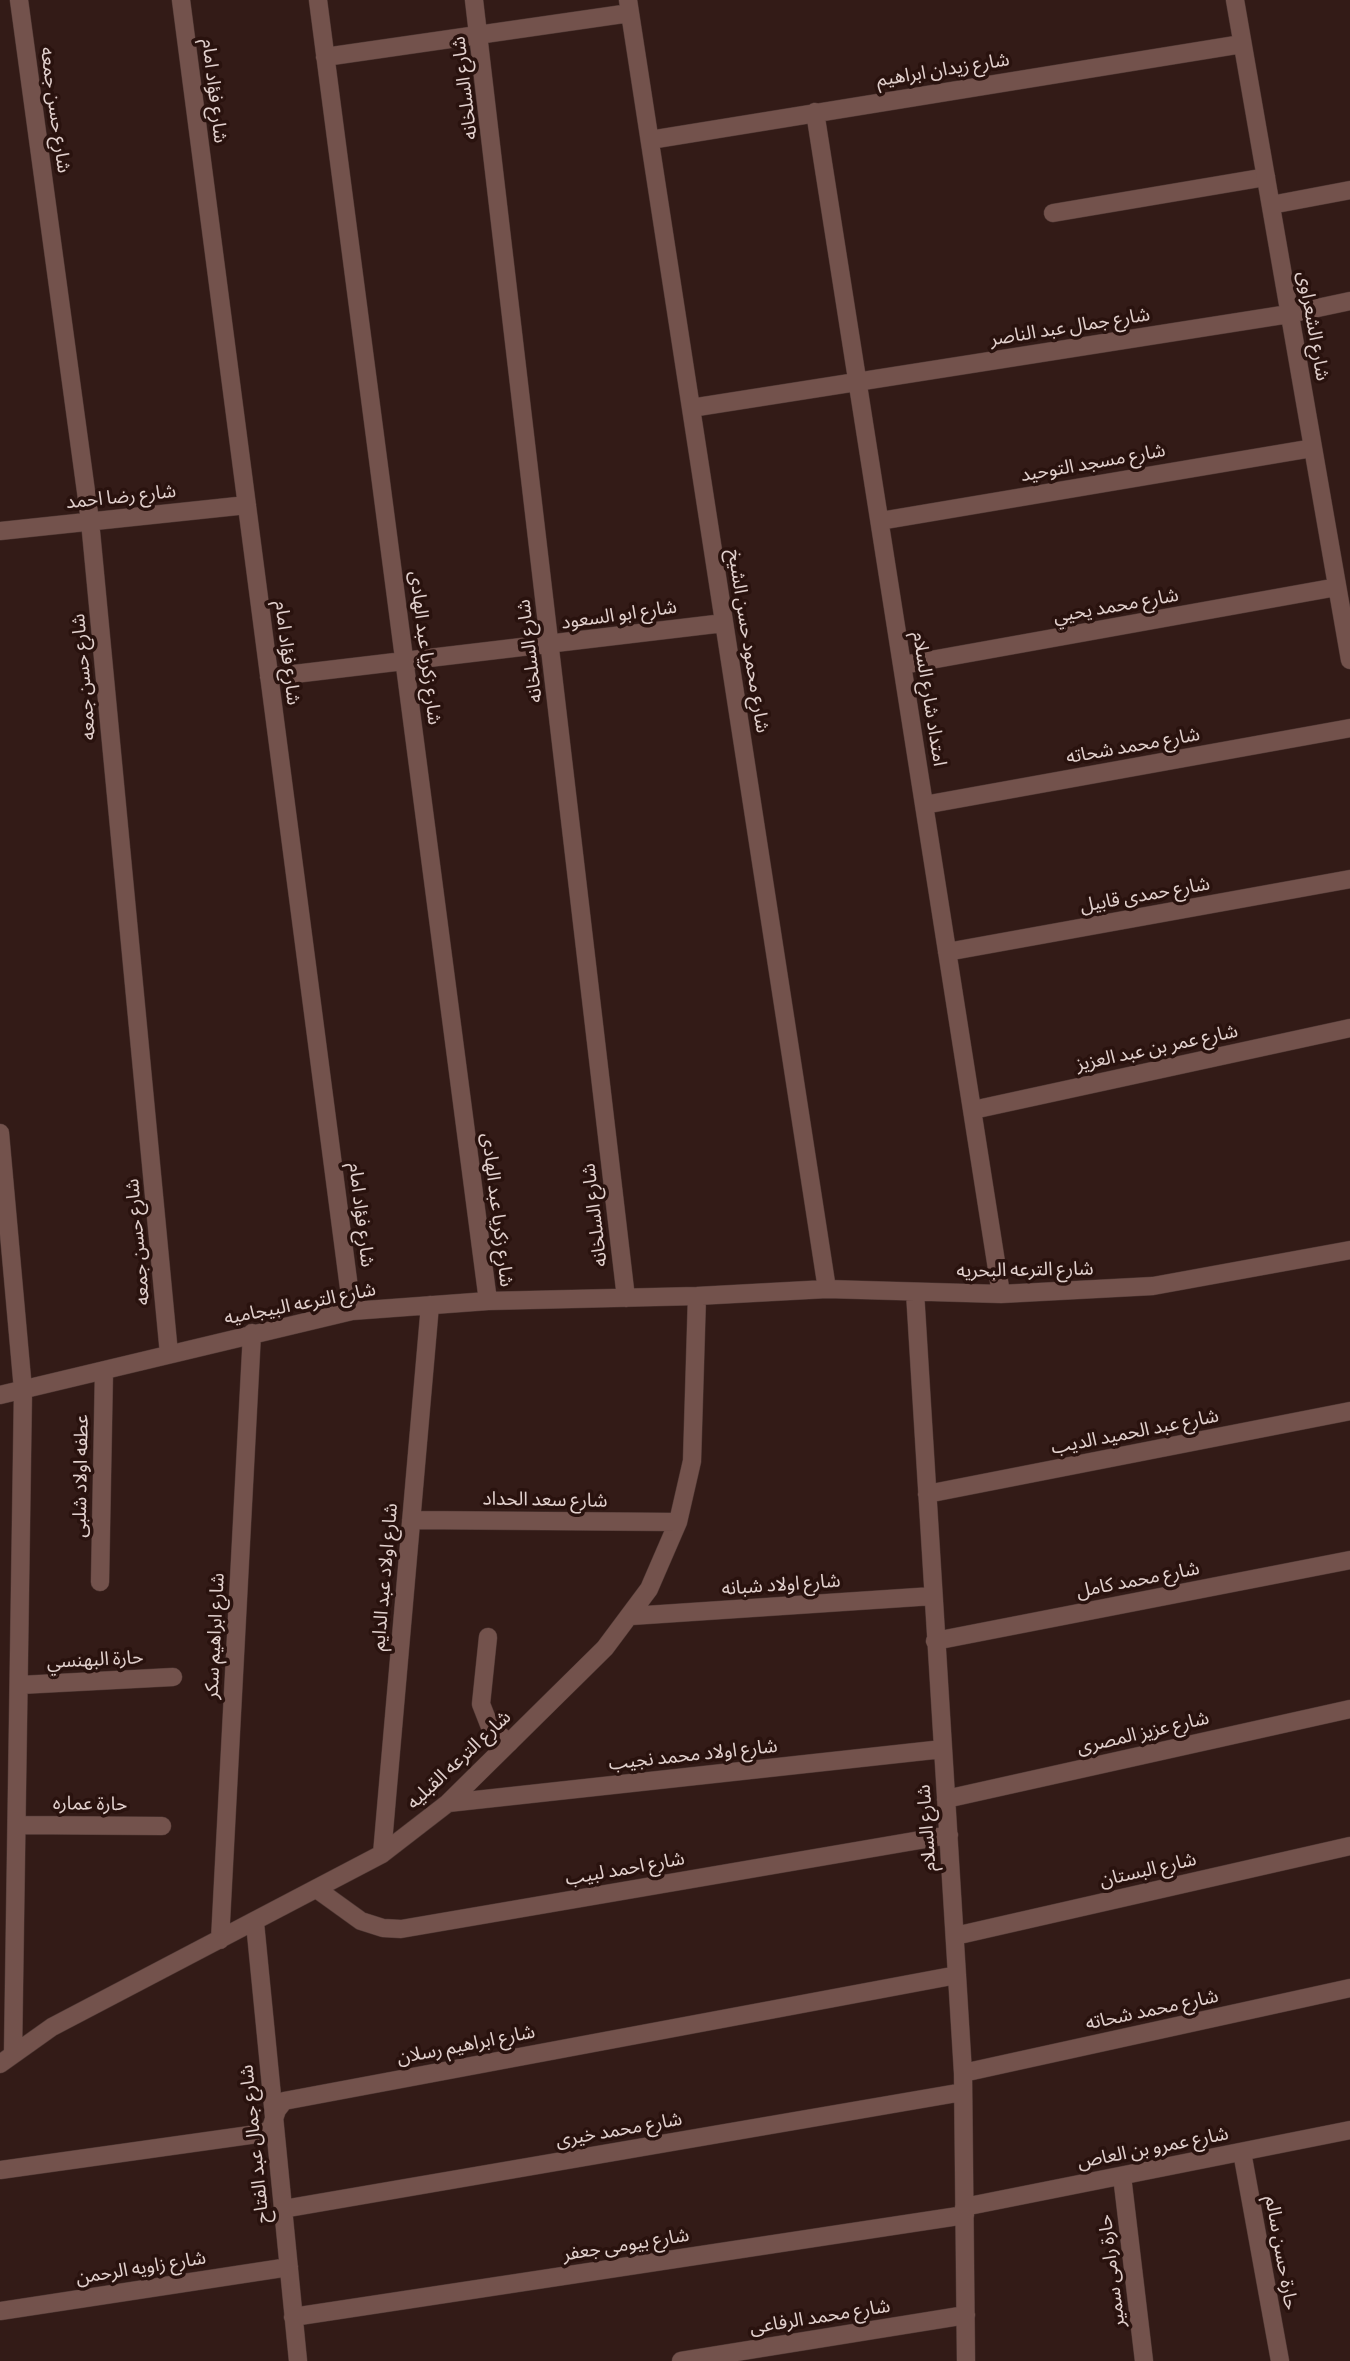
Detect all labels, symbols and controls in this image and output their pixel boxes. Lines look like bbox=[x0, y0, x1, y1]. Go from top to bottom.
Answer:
street label: شارع السلخانه bbox=[447, 35, 483, 141]
street label: شارع فؤاد امام bbox=[196, 38, 232, 144]
street label: شارع حسن جمعه bbox=[35, 45, 75, 175]
street label: شارع زيدان ابراهيم bbox=[875, 48, 1011, 92]
street label: شارع الشعراوى bbox=[1292, 269, 1334, 383]
street label: شارع جمال عبد الناصر bbox=[988, 303, 1152, 351]
street label: شارع مسجد التوحيد bbox=[1019, 439, 1167, 487]
street label: شارع رضا احمد bbox=[65, 480, 177, 514]
street label: شارع محمود حسن الشيخ bbox=[722, 547, 774, 735]
street label: شارع زكريا عبد الهادى bbox=[404, 570, 446, 726]
street label: شارع محمد يحيي bbox=[1052, 584, 1180, 628]
street label: شارع ابو السعود bbox=[560, 596, 678, 634]
street label: شارع السلخانه bbox=[512, 598, 548, 704]
street label: شارع فؤاد امام bbox=[269, 600, 305, 706]
street label: شارع حسن جمعه bbox=[67, 613, 101, 741]
street label: امتداد شارع السلام bbox=[907, 630, 951, 768]
street label: شارع محمد شحاته bbox=[1064, 723, 1202, 769]
street label: شارع حمدى قابيل bbox=[1078, 872, 1212, 918]
street label: شارع عمر بن عبد العزيز bbox=[1074, 1020, 1240, 1076]
street label: شارع زكريا عبد الهادى bbox=[476, 1132, 518, 1288]
street label: شارع فؤاد امام bbox=[343, 1162, 379, 1268]
street label: شارع السلخانه bbox=[577, 1162, 613, 1268]
street label: شارع حسن جمعه bbox=[121, 1178, 155, 1306]
street label: شارع الترعه البحريه bbox=[956, 1257, 1094, 1283]
street label: شارع الترعه البيجاميه bbox=[222, 1278, 378, 1330]
street label: شارع عبد الحميد الديب bbox=[1049, 1405, 1221, 1459]
street label: عطفه اولاد شلبى bbox=[69, 1414, 93, 1538]
street label: شارع سعد الحداد bbox=[482, 1488, 608, 1512]
street label: شارع اولاد عبد الدايم bbox=[367, 1502, 403, 1652]
street label: شارع محمد كامل bbox=[1074, 1557, 1202, 1603]
street label: شارع اولاد شبانه bbox=[721, 1569, 841, 1601]
street label: شارع ابراهيم سكر bbox=[200, 1572, 230, 1700]
street label: حارة البهنسي bbox=[46, 1646, 144, 1674]
street label: شارع الترعه القبليه bbox=[402, 1706, 516, 1814]
street label: شارع عزيز المصرى bbox=[1075, 1707, 1211, 1759]
street label: شارع اولاد محمد نجيب bbox=[607, 1735, 779, 1775]
street label: شارع السلام bbox=[913, 1784, 941, 1872]
street label: حارة عماره bbox=[53, 1792, 127, 1816]
street label: شارع احمد لبيب bbox=[564, 1847, 686, 1891]
street label: شارع البستان bbox=[1097, 1848, 1199, 1892]
street label: شارع محمد شحاته bbox=[1083, 1985, 1221, 2035]
street label: شارع ابراهيم رسلان bbox=[395, 2020, 537, 2070]
street label: شارع جمال عبد الفتاح bbox=[235, 2064, 275, 2224]
street label: شارع محمد خيرى bbox=[554, 2108, 684, 2152]
street label: شارع عمرو بن العاص bbox=[1075, 2122, 1231, 2174]
street label: حارة حسن سالم bbox=[1260, 2194, 1302, 2312]
street label: حارة رامى سمير bbox=[1094, 2213, 1130, 2329]
street label: شارع بيومى جعفر bbox=[561, 2224, 691, 2266]
street label: شارع زاويه الرحمن bbox=[74, 2246, 208, 2290]
street label: شارع محمد الرفاعى bbox=[748, 2295, 892, 2339]

